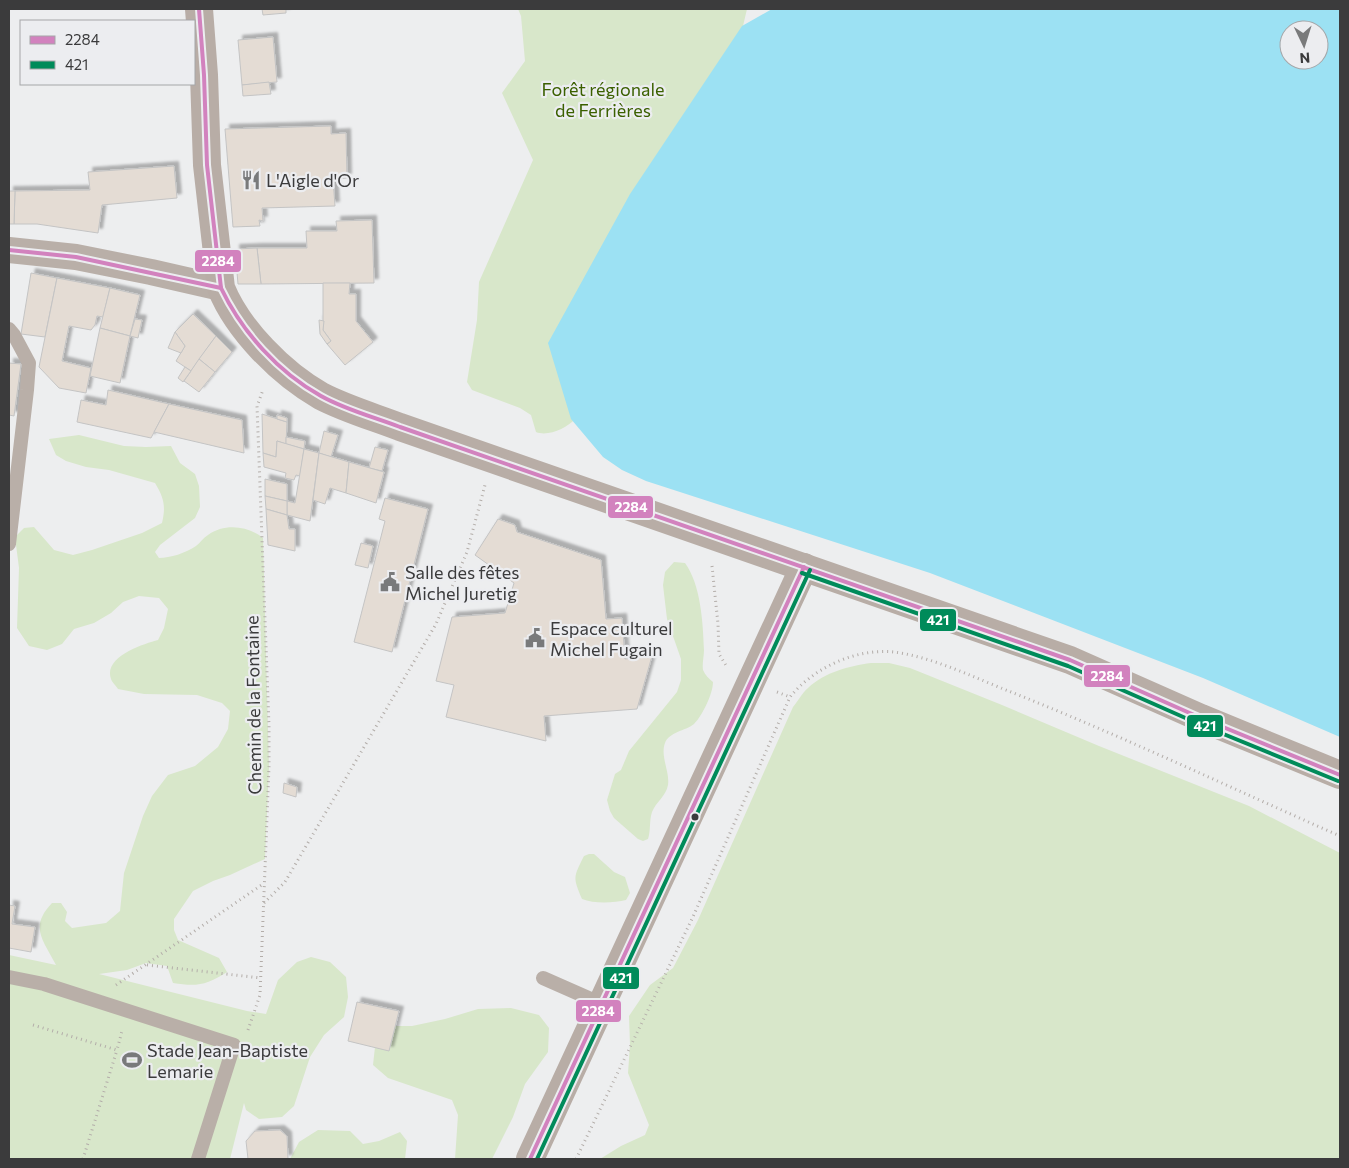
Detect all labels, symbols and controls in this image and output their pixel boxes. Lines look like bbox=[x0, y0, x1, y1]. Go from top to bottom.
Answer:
legend bbox=[20, 20, 195, 85]
north arrow bbox=[1279, 20, 1329, 70]
text: 2284 bbox=[65, 30, 100, 48]
text: N bbox=[1299, 50, 1311, 67]
text: 421 bbox=[65, 55, 89, 73]
park label: Forêt régionale de Ferrières bbox=[541, 78, 665, 121]
restaurant icon: L'Aigle d'Or bbox=[240, 169, 262, 191]
place label: L'Aigle d'Or bbox=[266, 169, 359, 191]
line badge: 2284 bbox=[194, 249, 242, 273]
text: 2284 bbox=[201, 252, 235, 269]
line badge: 2284 bbox=[607, 495, 654, 519]
text: 2284 bbox=[614, 498, 648, 515]
place label: Salle des fêtes Michel Juretig bbox=[405, 561, 520, 604]
public building icon: Salle des fêtes Michel Juretig bbox=[379, 571, 401, 593]
line badge: 421 bbox=[919, 608, 957, 632]
text: 421 bbox=[927, 611, 949, 628]
street label: Chemin de la Fontaine bbox=[240, 615, 266, 795]
place label: Espace culturel Michel Fugain bbox=[550, 617, 673, 660]
public building icon: Espace culturel Michel Fugain bbox=[524, 627, 546, 649]
line badge: 2284 bbox=[1083, 664, 1131, 688]
text: 2284 bbox=[1090, 667, 1124, 684]
line badge: 421 bbox=[1186, 714, 1224, 738]
text: 421 bbox=[1194, 717, 1216, 734]
unlabelled marker bbox=[690, 812, 700, 822]
line badge: 421 bbox=[602, 966, 640, 990]
text: 421 bbox=[610, 969, 632, 986]
line badge: 2284 bbox=[575, 999, 622, 1023]
text: 2284 bbox=[581, 1002, 615, 1019]
place label: Stade Jean-Baptiste Lemarie bbox=[147, 1039, 308, 1082]
sports icon: Stade Jean-Baptiste Lemarie bbox=[121, 1049, 143, 1071]

